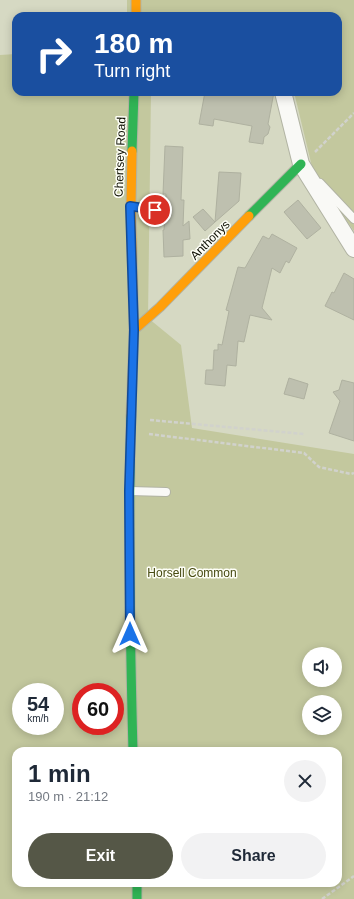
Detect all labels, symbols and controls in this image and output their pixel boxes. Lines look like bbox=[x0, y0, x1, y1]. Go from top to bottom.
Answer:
icon: right bbox=[28, 28, 80, 80]
text: 180 m bbox=[94, 28, 173, 59]
text: Turn right bbox=[94, 61, 170, 81]
street label: Chertsey Road bbox=[112, 117, 128, 197]
pin bbox=[138, 193, 172, 227]
icon: arrive bbox=[144, 199, 166, 221]
street label: Anthonys bbox=[187, 217, 233, 263]
park label: Horsell Common bbox=[147, 566, 237, 580]
position arrow bbox=[109, 613, 151, 655]
map controls bbox=[302, 647, 342, 735]
button: sound bbox=[302, 647, 342, 687]
speed limit sign: 60 bbox=[72, 683, 124, 735]
text: 54 bbox=[27, 693, 49, 715]
button: layers bbox=[302, 695, 342, 735]
text: km/h bbox=[27, 713, 49, 724]
text: 1 min bbox=[28, 760, 91, 787]
button: close bbox=[284, 760, 326, 802]
text: 190 m · 21:12 bbox=[28, 789, 108, 804]
button: Exit bbox=[28, 833, 173, 879]
button: Share bbox=[181, 833, 326, 879]

